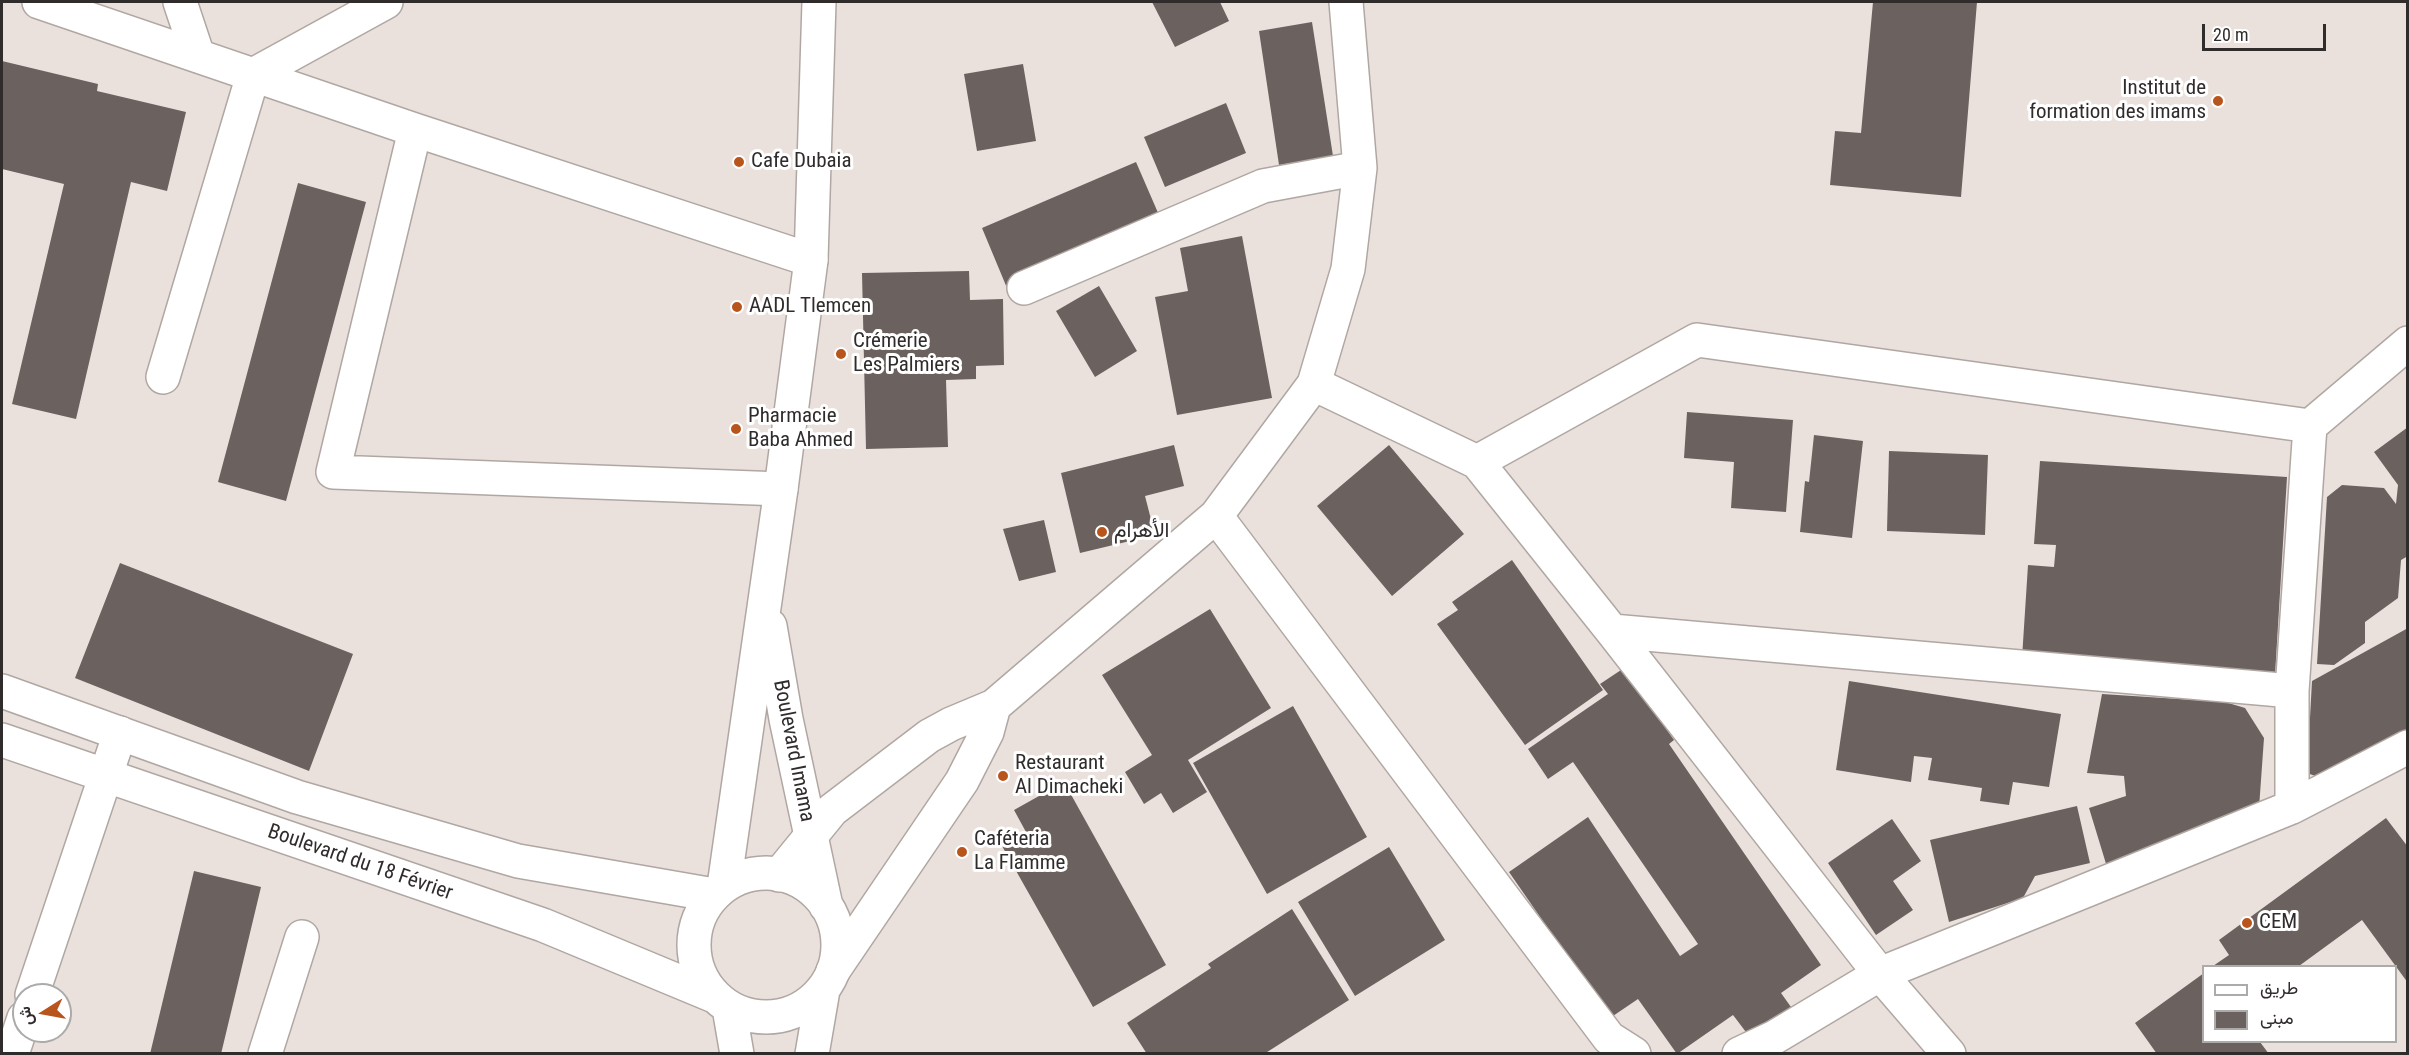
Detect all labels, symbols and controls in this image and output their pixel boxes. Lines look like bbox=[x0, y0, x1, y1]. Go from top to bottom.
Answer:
scale bar bbox=[2205, 12, 2330, 50]
text: 20 m bbox=[2213, 24, 2248, 45]
place label: Institut de formation des imams bbox=[2029, 76, 2206, 126]
marker: Institut de formation des imams bbox=[2211, 94, 2225, 108]
place label: Cafe Dubaia bbox=[751, 149, 851, 175]
marker: Cafe Dubaia bbox=[732, 155, 746, 169]
place label: AADL Tlemcen bbox=[749, 294, 871, 320]
marker: AADL Tlemcen bbox=[730, 300, 744, 314]
place label: Crémerie Les Palmiers bbox=[853, 329, 960, 379]
marker: Crémerie Les Palmiers bbox=[834, 347, 848, 361]
place label: Pharmacie Baba Ahmed bbox=[748, 404, 853, 454]
marker: Pharmacie Baba Ahmed bbox=[729, 422, 743, 436]
place label: الأهرام bbox=[1114, 519, 1169, 545]
marker: الأهرام bbox=[1095, 525, 1109, 539]
street label: Boulevard Imama bbox=[767, 678, 819, 824]
place label: Restaurant Al Dimacheki bbox=[1015, 751, 1123, 801]
marker: Restaurant Al Dimacheki bbox=[996, 769, 1010, 783]
street label: Boulevard du 18 Février bbox=[264, 820, 456, 906]
place label: Caféteria La Flamme bbox=[974, 827, 1065, 877]
marker: Caféteria La Flamme bbox=[955, 845, 969, 859]
place label: CEM bbox=[2259, 910, 2297, 936]
marker: CEM bbox=[2240, 916, 2254, 930]
legend bbox=[2202, 965, 2397, 1043]
text: طريق bbox=[2260, 977, 2298, 998]
north arrow bbox=[12, 983, 72, 1043]
text: ش bbox=[15, 1005, 37, 1027]
text: مبنى bbox=[2260, 1007, 2294, 1028]

